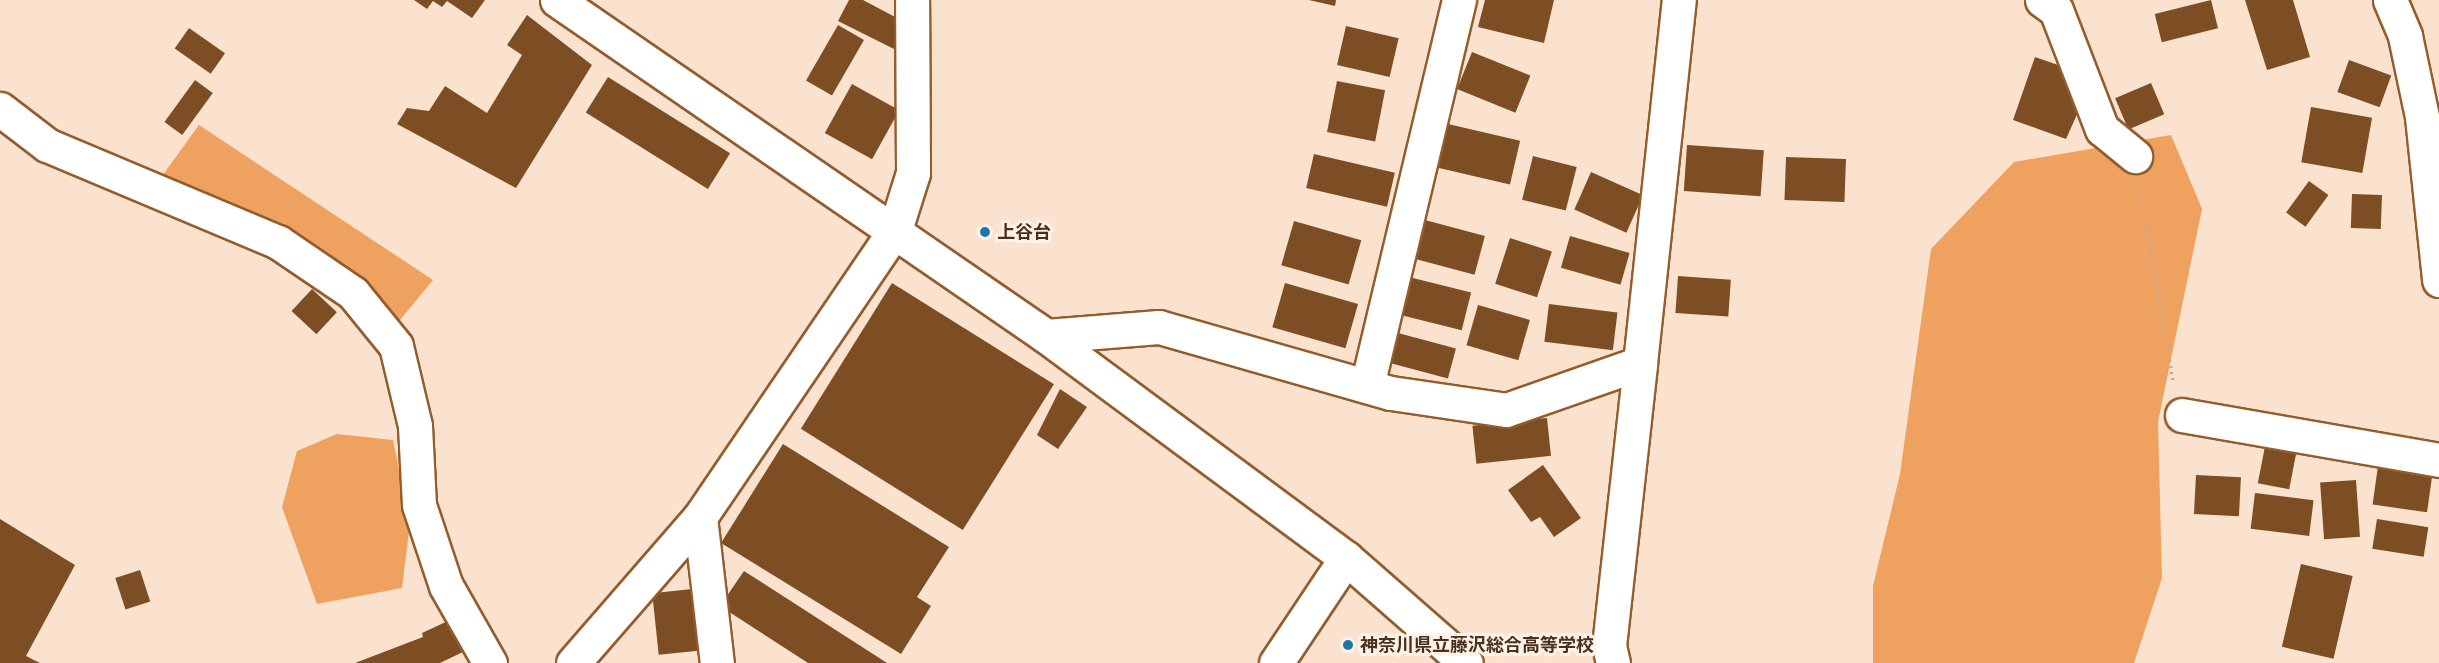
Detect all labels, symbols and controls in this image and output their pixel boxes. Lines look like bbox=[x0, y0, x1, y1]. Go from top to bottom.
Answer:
place label: 上谷台 bbox=[997, 221, 1051, 243]
marker: 上谷台 bbox=[978, 225, 992, 239]
place label: 神奈川県立藤沢総合高等学校 bbox=[1360, 634, 1594, 656]
marker: 神奈川県立藤沢総合高等学校 bbox=[1341, 638, 1355, 652]

